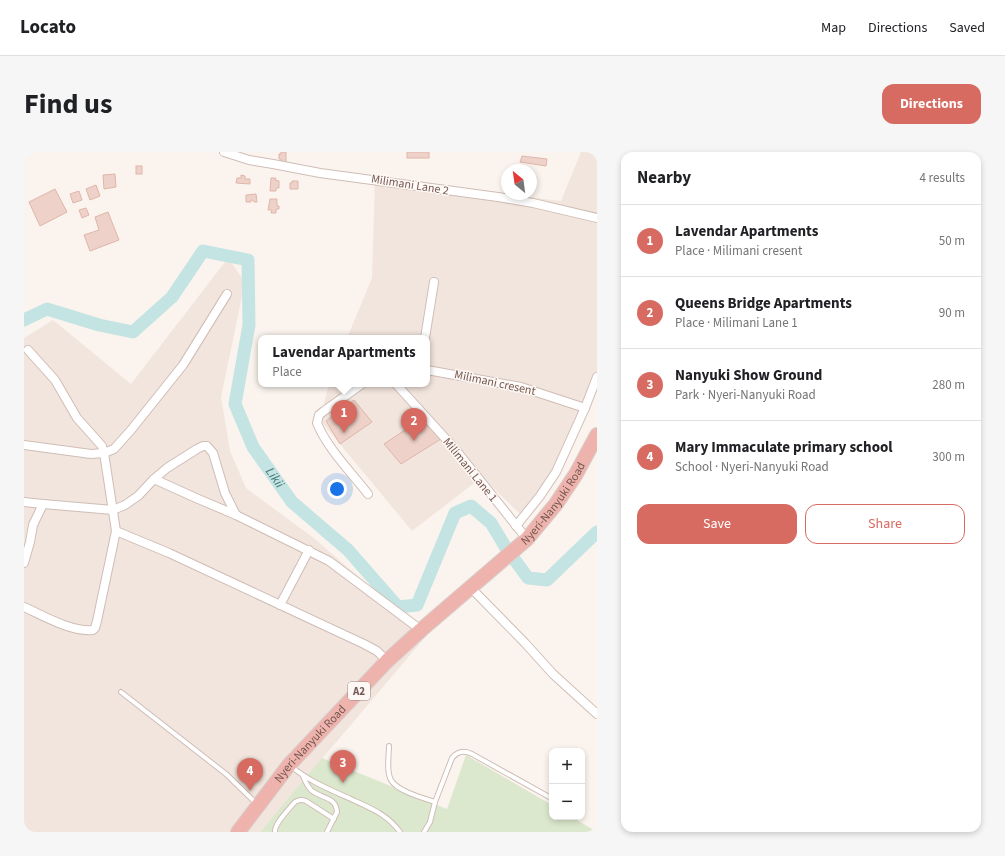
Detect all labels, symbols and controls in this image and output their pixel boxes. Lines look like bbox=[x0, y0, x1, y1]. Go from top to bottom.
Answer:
text: Locato bbox=[20, 14, 76, 41]
text: Map bbox=[821, 18, 846, 38]
text: Directions bbox=[868, 18, 927, 38]
text: Saved bbox=[949, 18, 985, 38]
text: Find us bbox=[24, 84, 112, 124]
button: Directions bbox=[882, 84, 981, 124]
north arrow bbox=[501, 164, 537, 200]
text: Nearby bbox=[637, 166, 691, 190]
text: 4 results bbox=[920, 169, 965, 187]
street label: Milimani Lane 2 bbox=[370, 170, 450, 200]
text: Lavendar Apartments bbox=[675, 221, 818, 242]
text: 1 bbox=[647, 232, 653, 250]
text: 50 m bbox=[939, 232, 965, 250]
text: Place · Milimani cresent bbox=[675, 242, 802, 260]
text: Queens Bridge Apartments bbox=[675, 293, 852, 314]
text: 2 bbox=[647, 304, 653, 322]
text: 90 m bbox=[939, 304, 965, 322]
text: Place · Milimani Lane 1 bbox=[675, 314, 798, 332]
popup bbox=[258, 335, 430, 387]
text: Lavendar Apartments bbox=[272, 342, 416, 363]
text: Place bbox=[272, 363, 302, 381]
text: Nanyuki Show Ground bbox=[675, 365, 822, 386]
street label: Milimani cresent bbox=[453, 366, 537, 400]
text: 3 bbox=[647, 376, 653, 394]
text: 280 m bbox=[932, 376, 965, 394]
text: Park · Nyeri-Nanyuki Road bbox=[675, 386, 816, 404]
pin: 1 bbox=[331, 400, 357, 433]
pin: 2 bbox=[401, 408, 427, 441]
street label: Milimani Lane 1 bbox=[439, 434, 501, 506]
text: Mary Immaculate primary school bbox=[675, 437, 893, 458]
text: 4 bbox=[647, 448, 653, 466]
text: 300 m bbox=[932, 448, 965, 466]
text: School · Nyeri-Nanyuki Road bbox=[675, 458, 829, 476]
street label: Nyeri-Nanyuki Road bbox=[517, 459, 589, 549]
water label: Likii bbox=[261, 464, 289, 493]
your location bbox=[327, 479, 347, 499]
button: Save bbox=[637, 504, 797, 544]
button: Share bbox=[805, 504, 965, 544]
road number: A2 bbox=[348, 682, 370, 700]
street label: Nyeri-Nanyuki Road bbox=[270, 701, 350, 786]
map controls bbox=[549, 748, 585, 820]
button: + bbox=[549, 748, 585, 784]
pin: 3 bbox=[330, 750, 356, 783]
pin: 4 bbox=[237, 758, 263, 791]
button: − bbox=[549, 784, 585, 820]

